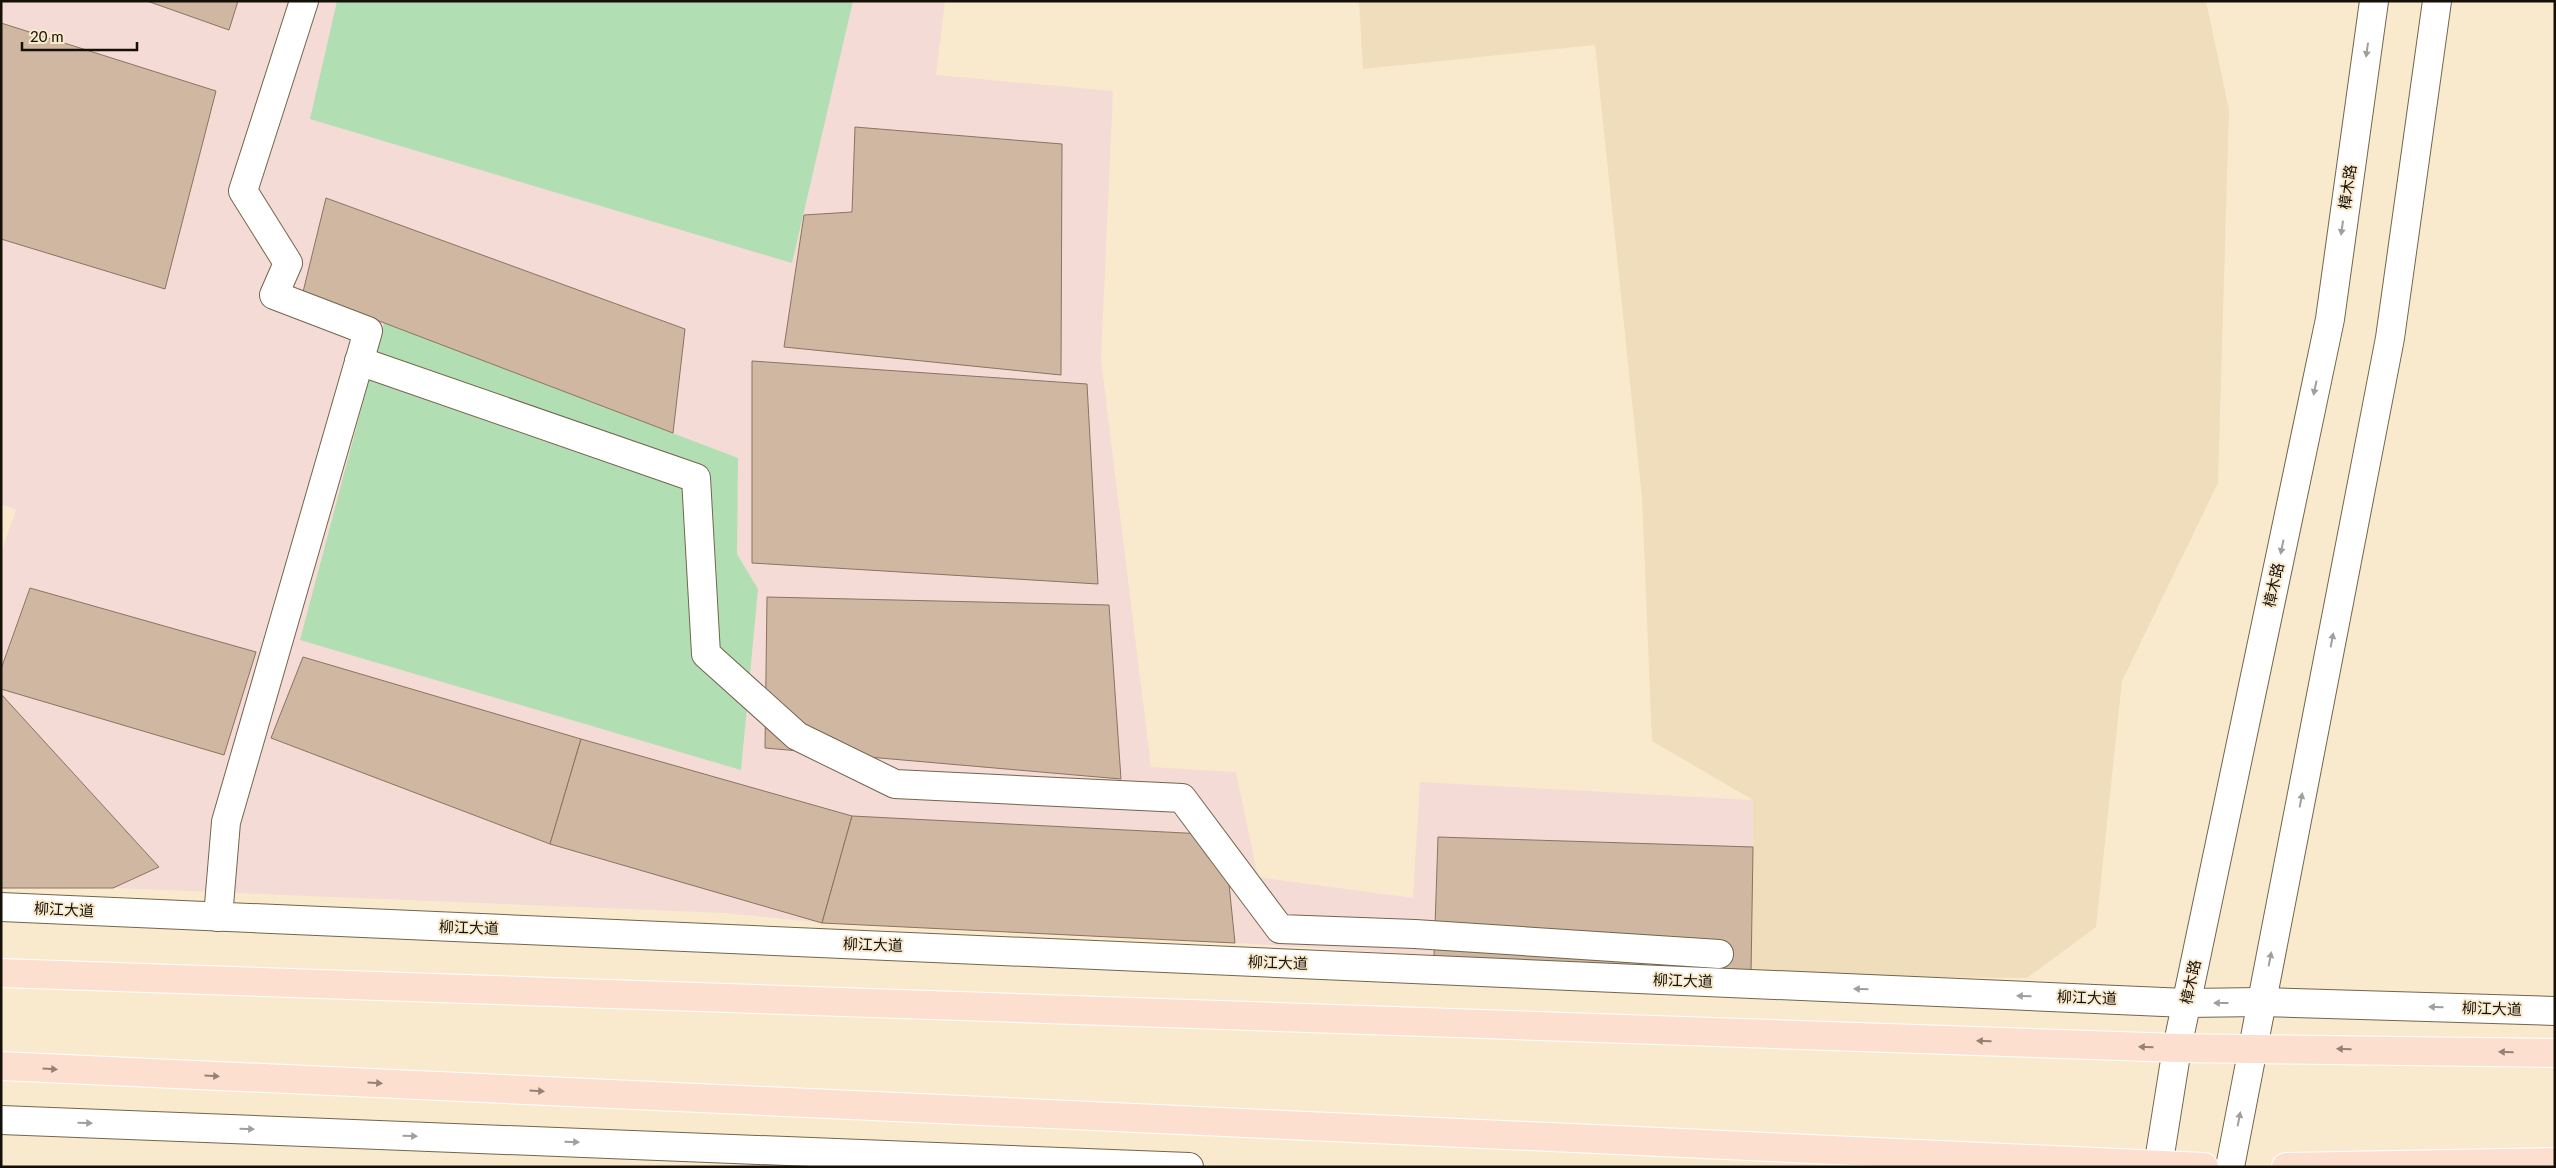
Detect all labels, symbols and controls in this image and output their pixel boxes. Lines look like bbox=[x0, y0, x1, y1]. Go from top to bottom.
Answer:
scale bar bbox=[22, 20, 138, 52]
text: 20 m bbox=[30, 27, 64, 45]
one-way arrow bbox=[2363, 42, 2371, 58]
street label: 樟木路 bbox=[2335, 163, 2359, 210]
one-way arrow bbox=[2338, 220, 2346, 236]
one-way arrow bbox=[2311, 380, 2319, 395]
one-way arrow bbox=[2278, 539, 2286, 554]
street label: 樟木路 bbox=[2260, 561, 2287, 609]
one-way arrow bbox=[2328, 632, 2336, 648]
one-way arrow bbox=[2297, 792, 2305, 807]
street label: 柳江大道 bbox=[34, 898, 94, 920]
street label: 柳江大道 bbox=[439, 917, 499, 937]
street label: 柳江大道 bbox=[843, 934, 903, 954]
one-way arrow bbox=[2267, 951, 2275, 967]
street label: 柳江大道 bbox=[1248, 952, 1308, 972]
street label: 樟木路 bbox=[2177, 958, 2204, 1006]
street label: 柳江大道 bbox=[1653, 970, 1713, 990]
one-way arrow bbox=[1853, 984, 1869, 992]
street label: 柳江大道 bbox=[2057, 987, 2117, 1007]
one-way arrow bbox=[2016, 991, 2032, 999]
street label: 柳江大道 bbox=[2462, 998, 2522, 1018]
one-way arrow bbox=[2213, 999, 2229, 1007]
one-way arrow bbox=[2428, 1003, 2444, 1011]
one-way arrow bbox=[1975, 1037, 1991, 1045]
one-way arrow bbox=[2138, 1042, 2154, 1050]
one-way arrow bbox=[2335, 1045, 2351, 1053]
one-way arrow bbox=[2498, 1048, 2514, 1056]
one-way arrow bbox=[42, 1065, 58, 1073]
one-way arrow bbox=[205, 1072, 221, 1080]
one-way arrow bbox=[367, 1080, 383, 1088]
one-way arrow bbox=[529, 1087, 545, 1095]
one-way arrow bbox=[2236, 1110, 2244, 1126]
one-way arrow bbox=[77, 1119, 93, 1127]
one-way arrow bbox=[240, 1126, 256, 1134]
one-way arrow bbox=[402, 1132, 418, 1140]
one-way arrow bbox=[564, 1139, 580, 1147]

